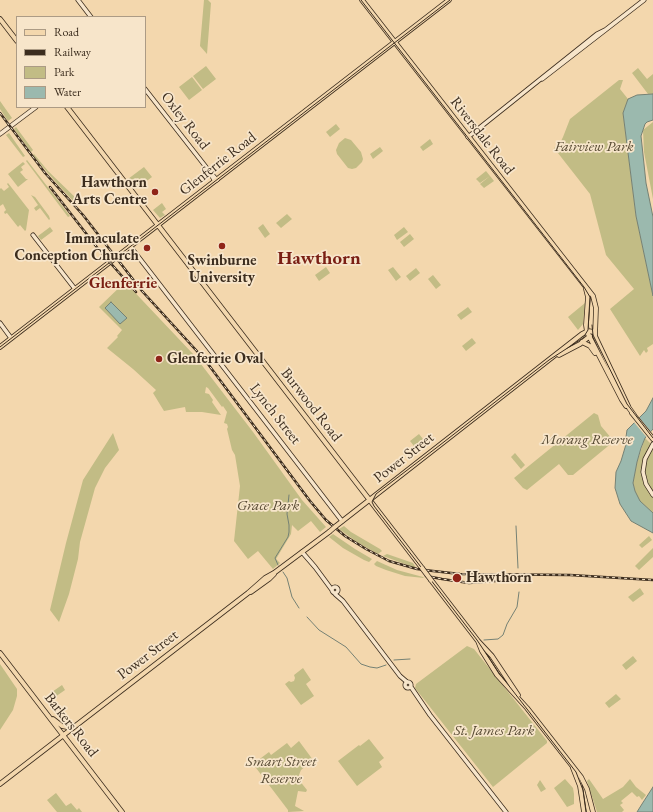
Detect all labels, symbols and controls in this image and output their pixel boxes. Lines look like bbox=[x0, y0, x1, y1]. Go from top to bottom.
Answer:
legend bbox=[16, 16, 146, 108]
text: Road bbox=[54, 24, 79, 40]
text: Railway bbox=[54, 44, 91, 60]
text: Park bbox=[54, 64, 74, 80]
text: Water bbox=[54, 84, 81, 100]
street label: Oxley Road bbox=[157, 89, 213, 153]
street label: Riversdale Road bbox=[446, 94, 518, 178]
street label: Glenferrie Road bbox=[176, 128, 260, 200]
park label: Fairview Park bbox=[554, 138, 634, 156]
place label: Hawthorn Arts Centre bbox=[72, 174, 147, 209]
marker: Hawthorn Arts Centre bbox=[150, 187, 160, 197]
place label: Immaculate Conception Church bbox=[14, 230, 139, 265]
marker: Swinburne University bbox=[217, 241, 227, 251]
marker: Immaculate Conception Church bbox=[142, 243, 152, 253]
district label: Hawthorn bbox=[277, 248, 361, 270]
place label: Swinburne University bbox=[188, 252, 256, 287]
district label: Glenferrie bbox=[89, 274, 157, 294]
place label: Glenferrie Oval bbox=[167, 350, 264, 368]
marker: Glenferrie Oval bbox=[154, 354, 164, 364]
street label: Burwood Road bbox=[277, 365, 345, 445]
street label: Lynch Street bbox=[246, 380, 304, 448]
street label: Power Street bbox=[370, 429, 438, 487]
park label: Morang Reserve bbox=[541, 431, 633, 449]
park label: Grace Park bbox=[237, 497, 299, 515]
place label: Hawthorn bbox=[466, 569, 532, 587]
marker: Hawthorn bbox=[451, 572, 463, 584]
street label: Power Street bbox=[114, 626, 182, 684]
street label: Barkers Road bbox=[40, 689, 102, 761]
park label: St. James Park bbox=[454, 722, 534, 740]
park label: Smart Street Reserve bbox=[246, 753, 316, 788]

